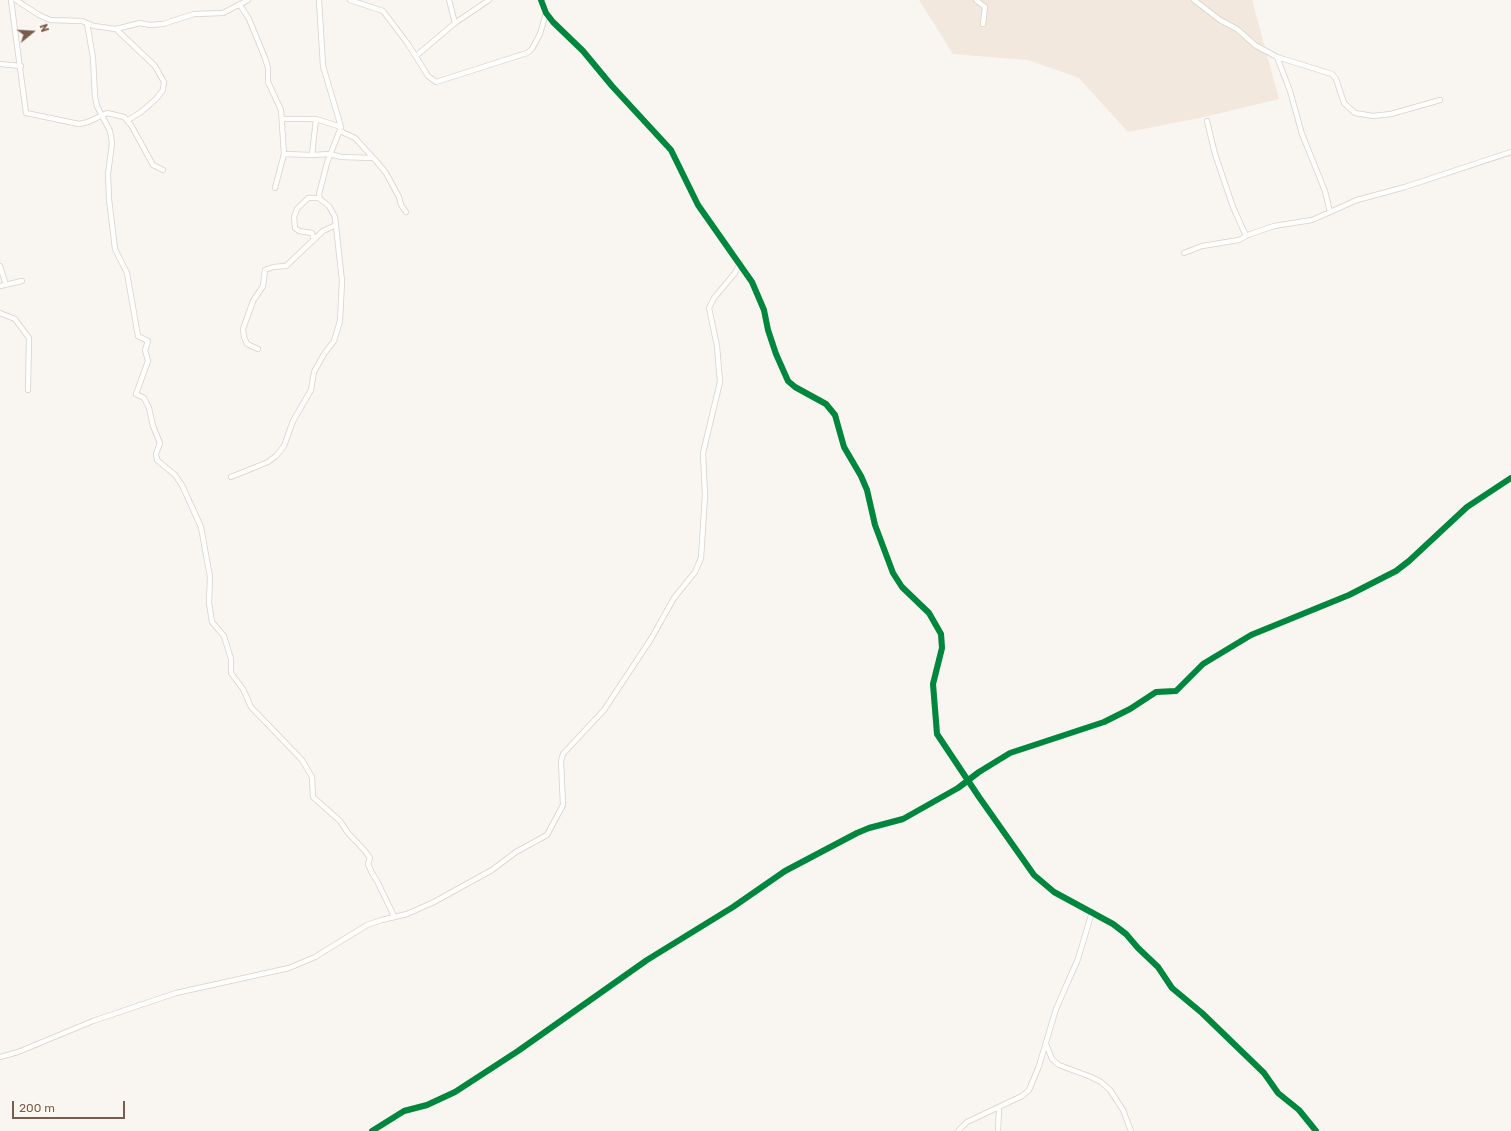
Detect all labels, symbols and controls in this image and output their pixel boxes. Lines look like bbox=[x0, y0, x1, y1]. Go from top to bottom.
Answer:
north arrow bbox=[12, 12, 52, 52]
text: N bbox=[36, 22, 51, 34]
scale bar bbox=[14, 1093, 127, 1119]
text: 200 m bbox=[19, 1101, 55, 1115]

